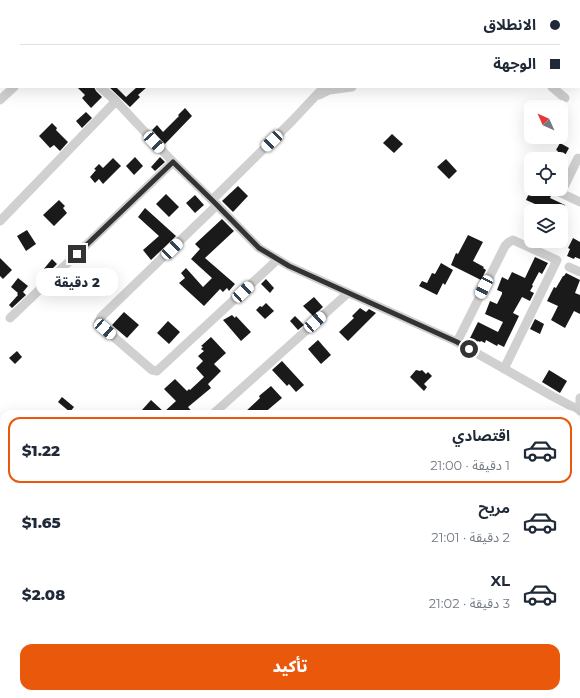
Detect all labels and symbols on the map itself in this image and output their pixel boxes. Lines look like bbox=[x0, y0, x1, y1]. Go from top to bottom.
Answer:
north arrow bbox=[524, 100, 568, 144]
car bbox=[259, 128, 285, 154]
car bbox=[141, 129, 167, 155]
car bbox=[159, 236, 185, 262]
route end bbox=[68, 245, 86, 263]
callout: 2 دقيقة bbox=[36, 268, 118, 296]
car bbox=[473, 274, 495, 300]
car bbox=[230, 279, 256, 305]
car bbox=[302, 310, 328, 334]
car bbox=[92, 317, 118, 341]
route start bbox=[460, 340, 478, 358]

